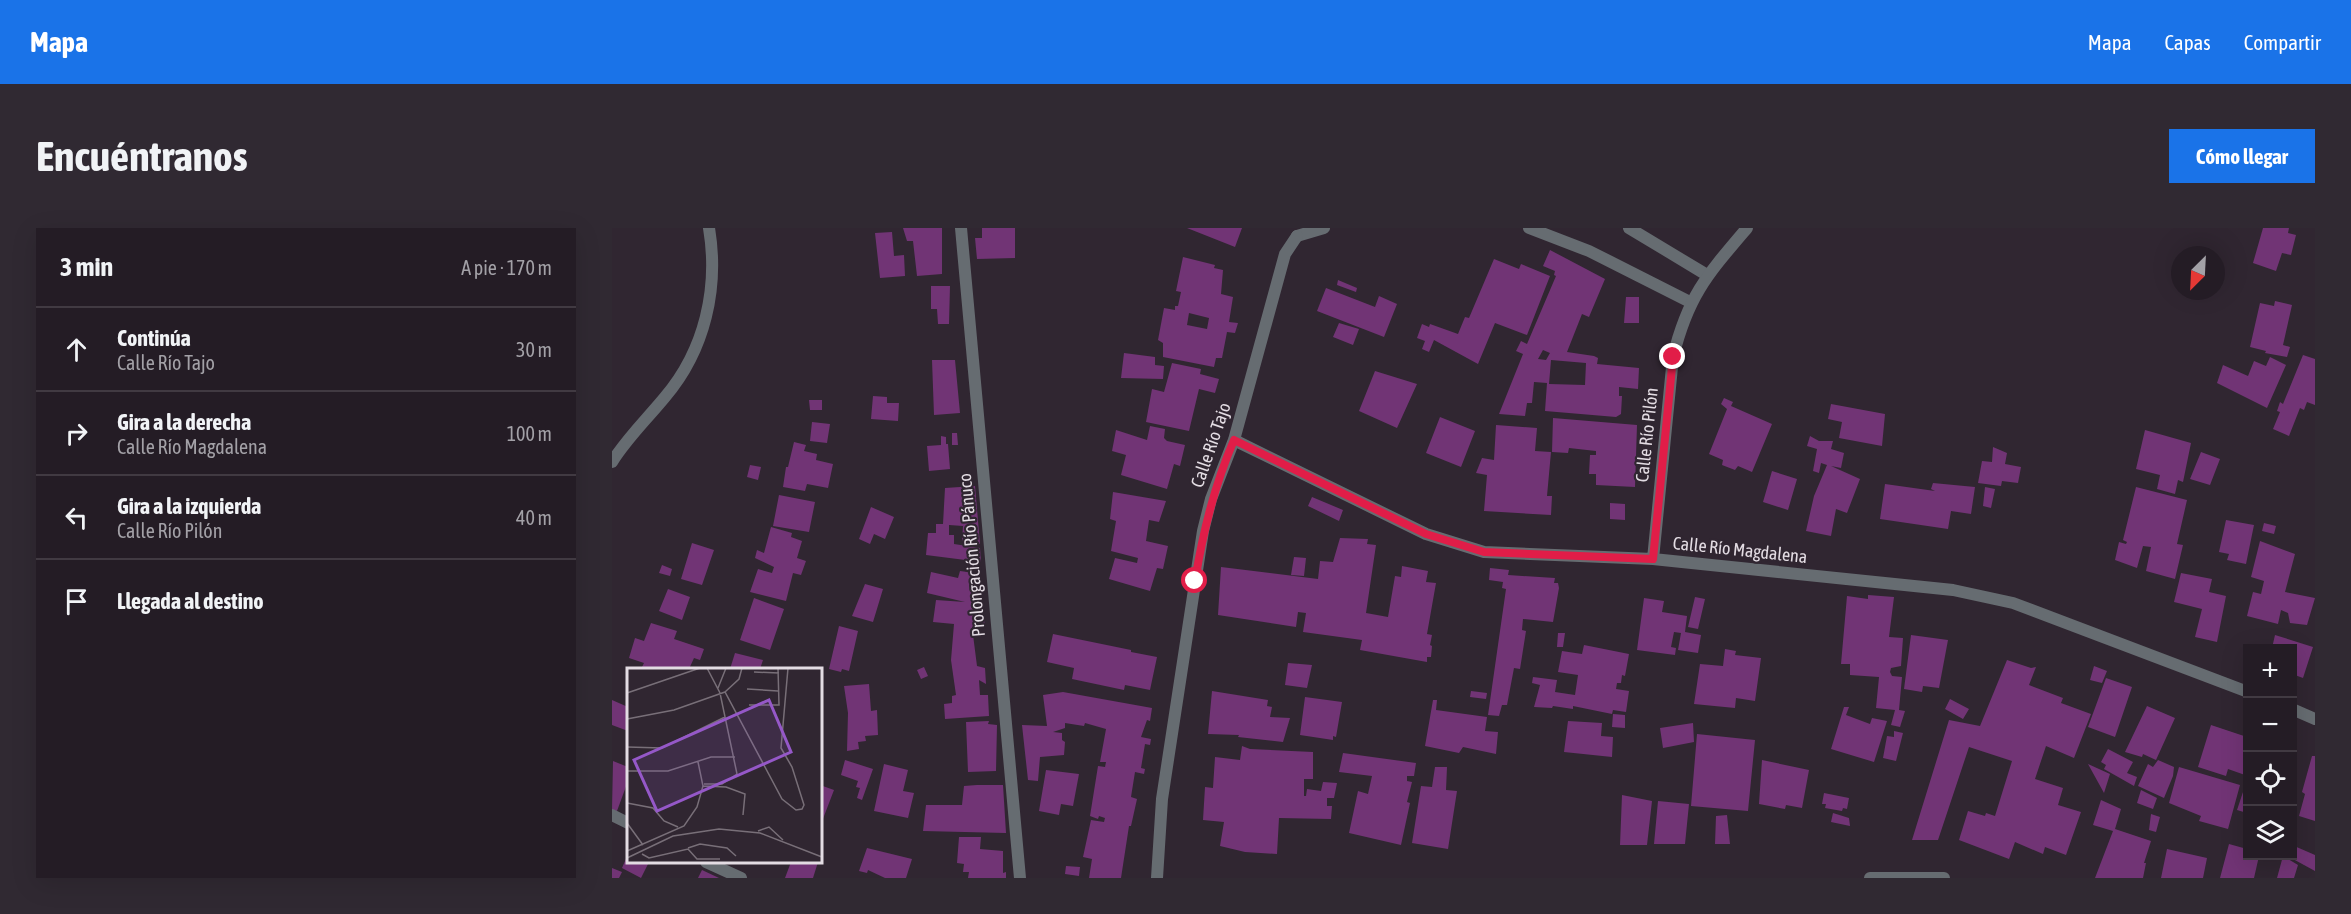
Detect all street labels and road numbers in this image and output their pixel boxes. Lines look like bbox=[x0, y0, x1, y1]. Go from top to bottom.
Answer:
street label: Calle Río Pilón bbox=[1631, 387, 1662, 483]
street label: Calle Río Tajo bbox=[1186, 400, 1235, 490]
street label: Prolongación Río Pánuco bbox=[954, 472, 989, 638]
street label: Calle Río Magdalena bbox=[1672, 532, 1808, 567]

